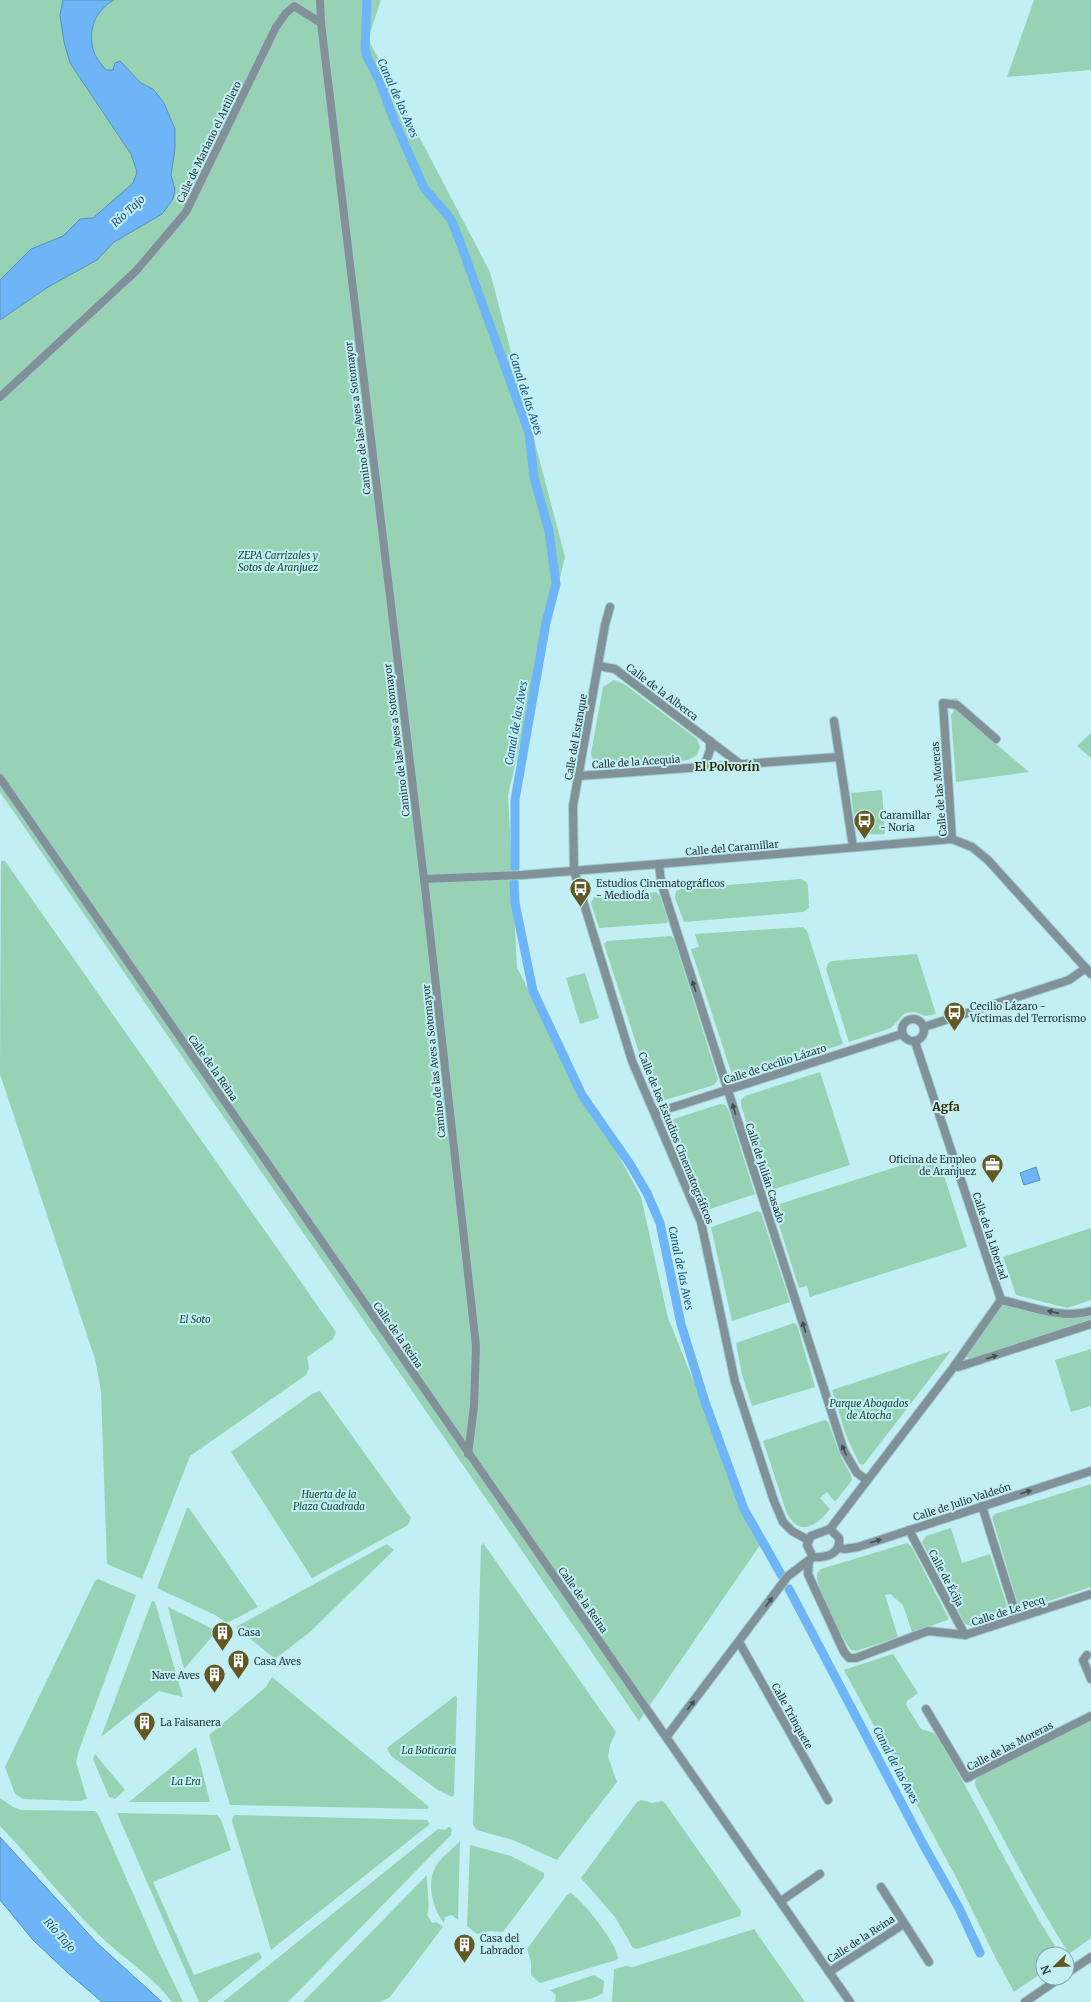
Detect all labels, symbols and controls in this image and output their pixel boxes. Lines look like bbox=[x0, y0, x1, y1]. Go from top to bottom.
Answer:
water label: Canal de las Aves bbox=[374, 56, 422, 140]
street label: Calle de Mariano el Artillero bbox=[174, 79, 244, 205]
water label: Río Tajo bbox=[108, 192, 148, 230]
street label: Camino de las Aves a Sotomayor bbox=[342, 340, 374, 495]
water label: Canal de las Aves bbox=[506, 351, 546, 437]
park label: ZEPA Carrizales y Sotos de Aranjuez bbox=[237, 549, 319, 574]
street label: Calle de la Alberca bbox=[623, 661, 701, 724]
street label: Camino de las Aves a Sotomayor bbox=[381, 662, 413, 817]
water label: Canal de las Aves bbox=[502, 679, 530, 766]
street label: Calle del Estanque bbox=[562, 693, 590, 781]
street label: Calle de las Moreras bbox=[928, 741, 950, 837]
street label: Calle de la Acequia bbox=[591, 752, 681, 772]
district label: El Polvorín bbox=[694, 759, 760, 774]
bus stop icon: Caramillar - Noria bbox=[851, 808, 877, 841]
place label: Caramillar - Noria bbox=[880, 809, 931, 834]
street label: Calle del Caramillar bbox=[685, 837, 780, 859]
bus stop icon: Estudios Cinematográficos - Mediodía bbox=[567, 876, 593, 909]
place label: Estudios Cinematográficos - Mediodía bbox=[596, 877, 725, 902]
one-way arrow bbox=[691, 979, 697, 991]
street label: Camino de las Aves a Sotomayor bbox=[419, 983, 449, 1138]
bus stop icon: Cecilio Lázaro - Víctimas del Terrorismo bbox=[941, 999, 967, 1032]
place label: Cecilio Lázaro - Víctimas del Terrorismo bbox=[969, 1000, 1086, 1025]
street label: Calle de la Reina bbox=[185, 1032, 241, 1104]
street label: Calle de Cecilio Lázaro bbox=[722, 1041, 828, 1087]
street label: Calle de los Estudios Cinematográficos bbox=[635, 1050, 717, 1226]
district label: Agfa bbox=[931, 1099, 960, 1114]
one-way arrow bbox=[731, 1103, 737, 1115]
street label: Calle de Julián Casado bbox=[743, 1121, 787, 1225]
office icon: Oficina de Empleo de Aranjuez bbox=[979, 1152, 1005, 1185]
place label: Oficina de Empleo de Aranjuez bbox=[889, 1153, 977, 1178]
street label: Calle de la Libertad bbox=[970, 1191, 1010, 1281]
water label: Canal de las Aves bbox=[665, 1225, 697, 1312]
street label: Calle de la Reina bbox=[370, 1299, 426, 1371]
one-way arrow bbox=[1047, 1309, 1059, 1315]
park label: El Soto bbox=[179, 1313, 211, 1326]
one-way arrow bbox=[801, 1320, 807, 1332]
one-way arrow bbox=[986, 1354, 998, 1360]
park label: Parque Abogados de Atocha bbox=[830, 1397, 909, 1422]
one-way arrow bbox=[841, 1444, 847, 1456]
street label: Calle de Julio Valdeón bbox=[911, 1480, 1013, 1524]
park label: Huerta de la Plaza Cuadrada bbox=[293, 1488, 365, 1513]
one-way arrow bbox=[1021, 1489, 1033, 1495]
one-way arrow bbox=[870, 1537, 882, 1543]
street label: Calle de Écija bbox=[926, 1547, 968, 1609]
street label: Calle de la Reina bbox=[555, 1564, 611, 1636]
street label: Calle de Le Pecq bbox=[970, 1593, 1046, 1629]
one-way arrow bbox=[765, 1596, 773, 1607]
building icon: Casa bbox=[210, 1619, 236, 1652]
place label: Casa bbox=[238, 1626, 261, 1639]
building icon: Casa Aves bbox=[226, 1648, 252, 1681]
place label: Casa Aves bbox=[254, 1655, 301, 1668]
building icon: Nave Aves bbox=[202, 1662, 228, 1695]
place label: Nave Aves bbox=[152, 1669, 200, 1682]
street label: Calle Trinquete bbox=[769, 1681, 815, 1751]
one-way arrow bbox=[686, 1700, 695, 1711]
building icon: La Faisanera bbox=[131, 1709, 157, 1742]
place label: La Faisanera bbox=[160, 1716, 221, 1729]
street label: Calle de las Moreras bbox=[965, 1719, 1055, 1773]
water label: Canal de las Aves bbox=[870, 1724, 922, 1806]
park label: La Boticaria bbox=[401, 1744, 457, 1757]
park label: La Era bbox=[171, 1775, 201, 1788]
street label: Calle de la Reina bbox=[825, 1912, 898, 1966]
water label: Río Tajo bbox=[41, 1915, 79, 1955]
building icon: Casa del Labrador bbox=[452, 1931, 478, 1964]
place label: Casa del Labrador bbox=[480, 1932, 524, 1957]
north arrow bbox=[1035, 1946, 1075, 1986]
text: N bbox=[1038, 1963, 1054, 1977]

